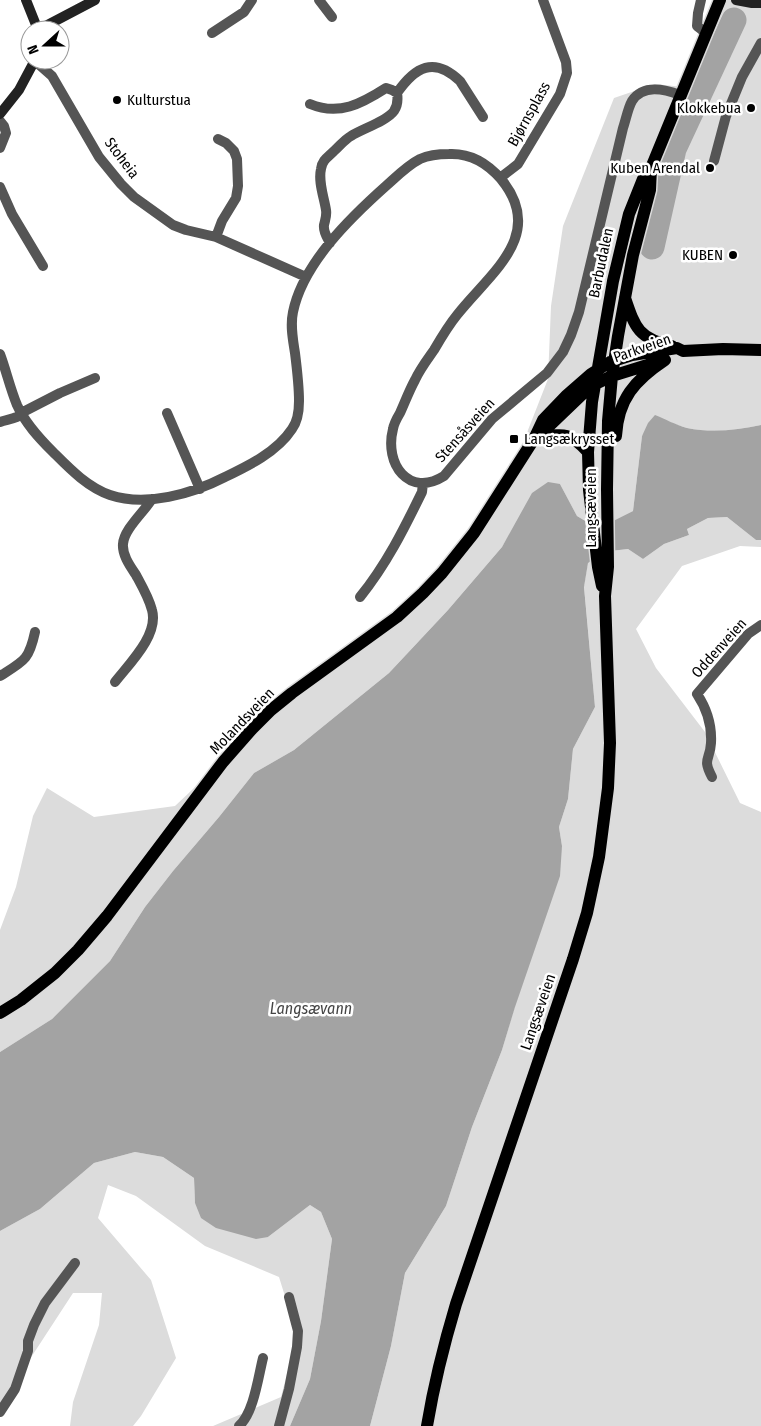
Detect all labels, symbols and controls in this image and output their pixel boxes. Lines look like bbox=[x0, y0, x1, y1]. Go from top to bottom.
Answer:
north arrow bbox=[20, 20, 70, 70]
text: N bbox=[24, 43, 43, 56]
street label: Bjørnsplass bbox=[504, 78, 554, 150]
place label: Kulturstua bbox=[127, 91, 191, 109]
marker: Kulturstua bbox=[111, 94, 123, 106]
place label: Klokkebua bbox=[677, 99, 741, 117]
marker: Klokkebua bbox=[745, 102, 757, 114]
street label: Stoheia bbox=[101, 134, 143, 182]
place label: Kuben Arendal bbox=[610, 159, 700, 177]
marker: Kuben Arendal bbox=[704, 162, 716, 174]
street label: Barbudalen bbox=[585, 226, 617, 300]
place label: KUBEN bbox=[682, 246, 723, 264]
marker: KUBEN bbox=[727, 249, 739, 261]
street label: Parkveien bbox=[611, 330, 673, 366]
street label: Stensåsveien bbox=[431, 394, 499, 466]
place label: Langsækrysset bbox=[524, 430, 614, 448]
marker: Langsækrysset bbox=[508, 433, 520, 445]
street label: Langsæveien bbox=[582, 468, 600, 548]
street label: Oddenveien bbox=[688, 615, 750, 681]
street label: Molandsveien bbox=[206, 684, 278, 758]
street label: Langsæveien bbox=[517, 971, 559, 1053]
water label: Langsævann bbox=[270, 999, 352, 1018]

